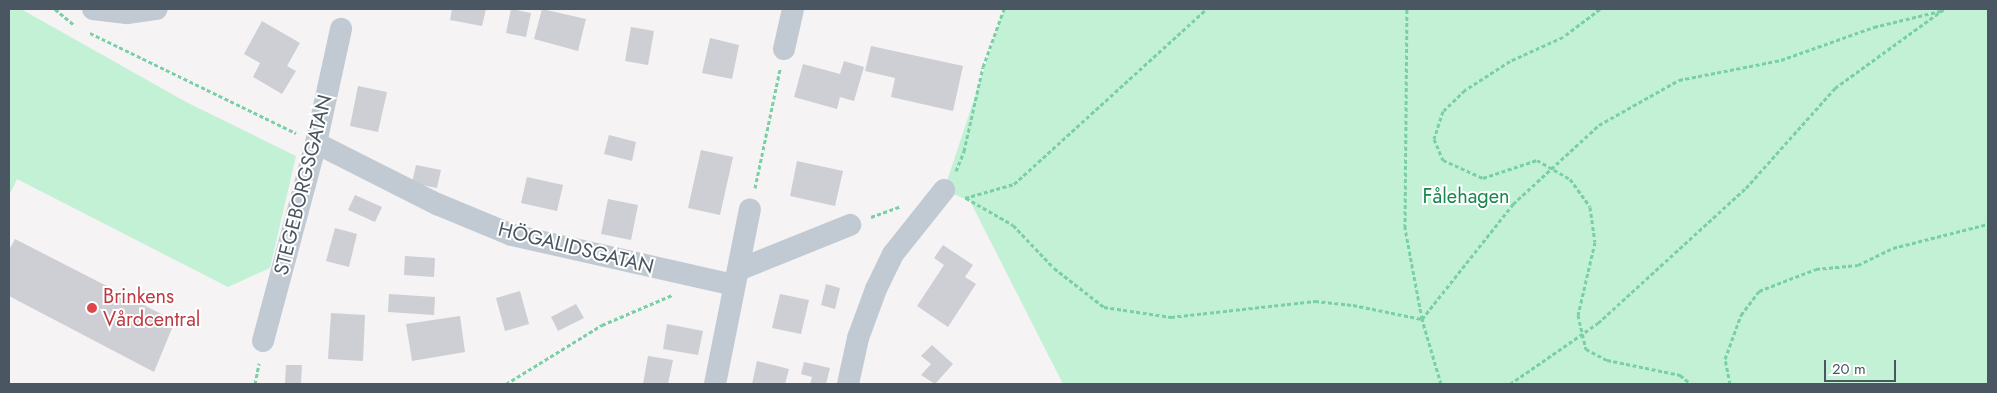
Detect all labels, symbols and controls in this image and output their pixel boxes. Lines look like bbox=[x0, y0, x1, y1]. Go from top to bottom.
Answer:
street label: STEGEBORGSGATAN bbox=[269, 92, 337, 278]
park label: Fålehagen bbox=[1423, 184, 1509, 208]
street label: HÖGALIDSGATAN bbox=[496, 217, 656, 279]
place label: Brinkens Vårdcentral bbox=[103, 284, 200, 331]
marker: Brinkens Vårdcentral bbox=[85, 301, 99, 315]
scale bar bbox=[1827, 350, 1900, 382]
text: 20 m bbox=[1832, 358, 1866, 380]

